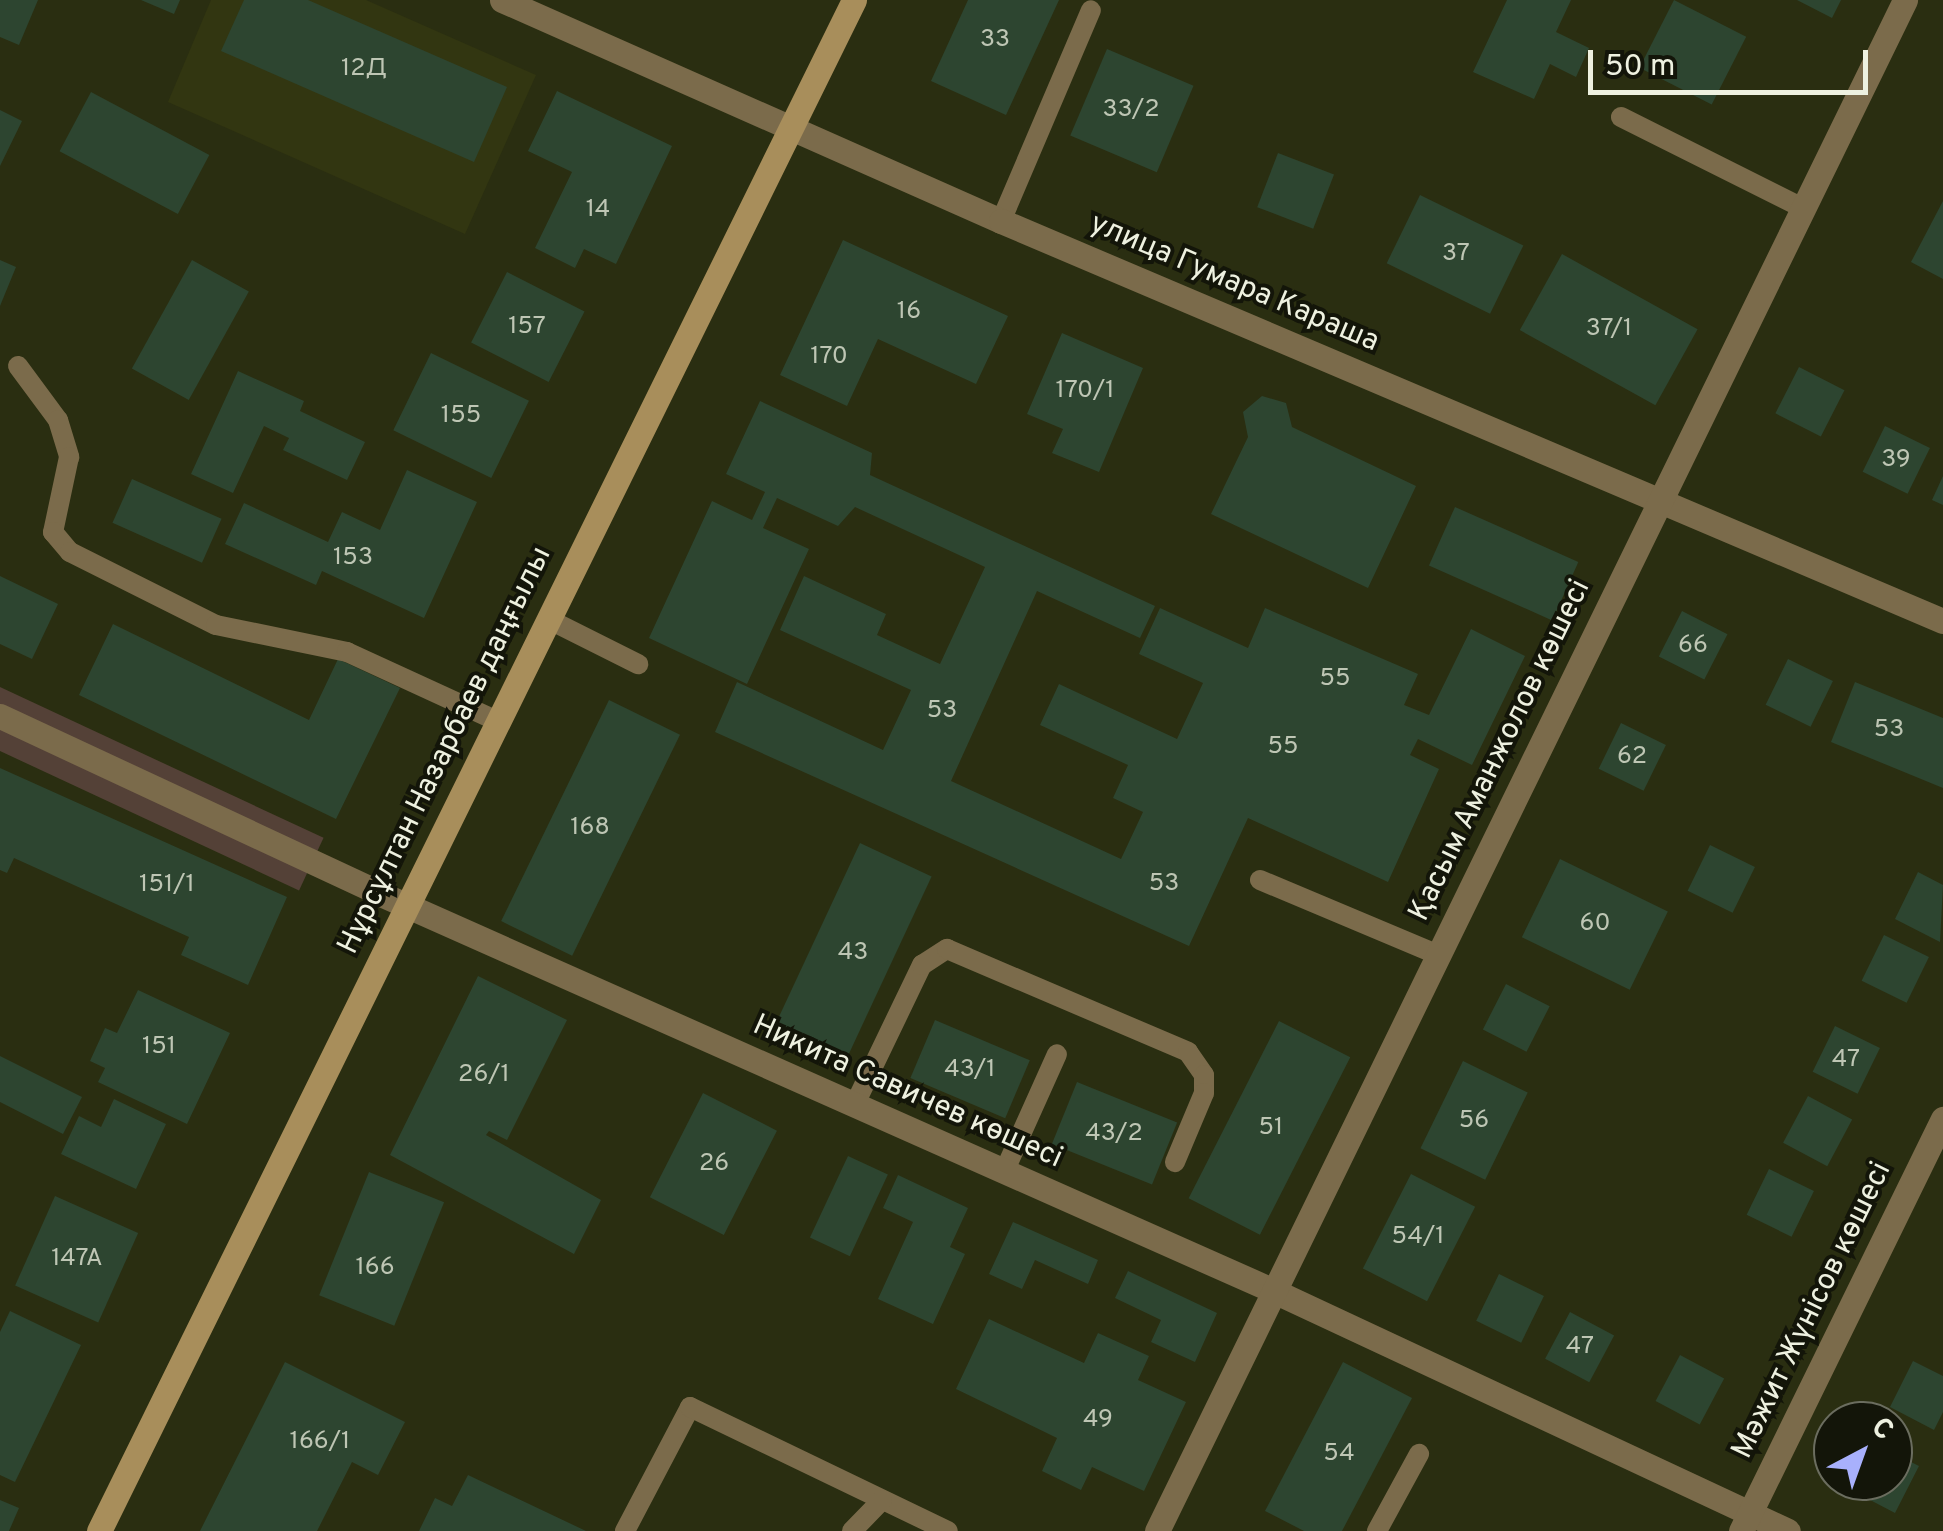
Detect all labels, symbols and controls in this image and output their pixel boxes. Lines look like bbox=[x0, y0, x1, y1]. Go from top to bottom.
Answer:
house number: 33 bbox=[980, 25, 1010, 55]
scale bar bbox=[1593, 30, 1873, 92]
text: 50 m bbox=[1605, 49, 1675, 86]
house number: 12Д bbox=[341, 54, 387, 84]
house number: 33/2 bbox=[1103, 95, 1159, 125]
house number: 14 bbox=[586, 195, 610, 225]
street label: улица Гумара Караша bbox=[1084, 207, 1384, 361]
house number: 37 bbox=[1442, 239, 1470, 269]
house number: 16 bbox=[897, 297, 921, 327]
house number: 157 bbox=[508, 312, 546, 342]
house number: 37/1 bbox=[1586, 314, 1632, 344]
house number: 170 bbox=[810, 342, 848, 372]
house number: 170/1 bbox=[1055, 376, 1115, 406]
house number: 155 bbox=[441, 401, 481, 431]
house number: 39 bbox=[1881, 445, 1911, 475]
street label: Нұрсұлтан Назарбаев даңғылы bbox=[331, 541, 561, 961]
house number: 153 bbox=[333, 543, 373, 573]
street label: Қасым Аманжолов көшесі bbox=[1402, 574, 1600, 928]
house number: 66 bbox=[1678, 631, 1708, 661]
house number: 55 bbox=[1319, 664, 1351, 694]
house number: 53 bbox=[927, 696, 957, 726]
house number: 53 bbox=[1874, 715, 1904, 745]
house number: 55 bbox=[1267, 732, 1299, 762]
house number: 62 bbox=[1617, 742, 1647, 772]
house number: 168 bbox=[570, 813, 610, 843]
house number: 53 bbox=[1149, 869, 1179, 899]
house number: 151/1 bbox=[139, 870, 195, 900]
house number: 60 bbox=[1580, 909, 1610, 939]
house number: 43 bbox=[838, 938, 868, 968]
street label: Никита Савичев көшесі bbox=[747, 1008, 1067, 1178]
house number: 151 bbox=[142, 1032, 176, 1062]
house number: 47 bbox=[1832, 1045, 1860, 1075]
house number: 43/1 bbox=[944, 1055, 996, 1085]
house number: 26/1 bbox=[458, 1060, 510, 1090]
house number: 56 bbox=[1459, 1106, 1489, 1136]
house number: 51 bbox=[1259, 1113, 1283, 1143]
house number: 43/2 bbox=[1085, 1119, 1143, 1149]
house number: 26 bbox=[699, 1149, 729, 1179]
street label: Мәжит Жүнісов көшесі bbox=[1726, 1157, 1900, 1465]
house number: 54/1 bbox=[1391, 1222, 1445, 1252]
house number: 147А bbox=[51, 1244, 103, 1274]
house number: 166 bbox=[355, 1253, 395, 1283]
house number: 47 bbox=[1566, 1332, 1594, 1362]
north arrow bbox=[1813, 1401, 1913, 1501]
house number: 49 bbox=[1083, 1405, 1113, 1435]
text: С bbox=[1863, 1410, 1900, 1449]
house number: 166/1 bbox=[290, 1427, 350, 1457]
house number: 54 bbox=[1323, 1439, 1355, 1469]

